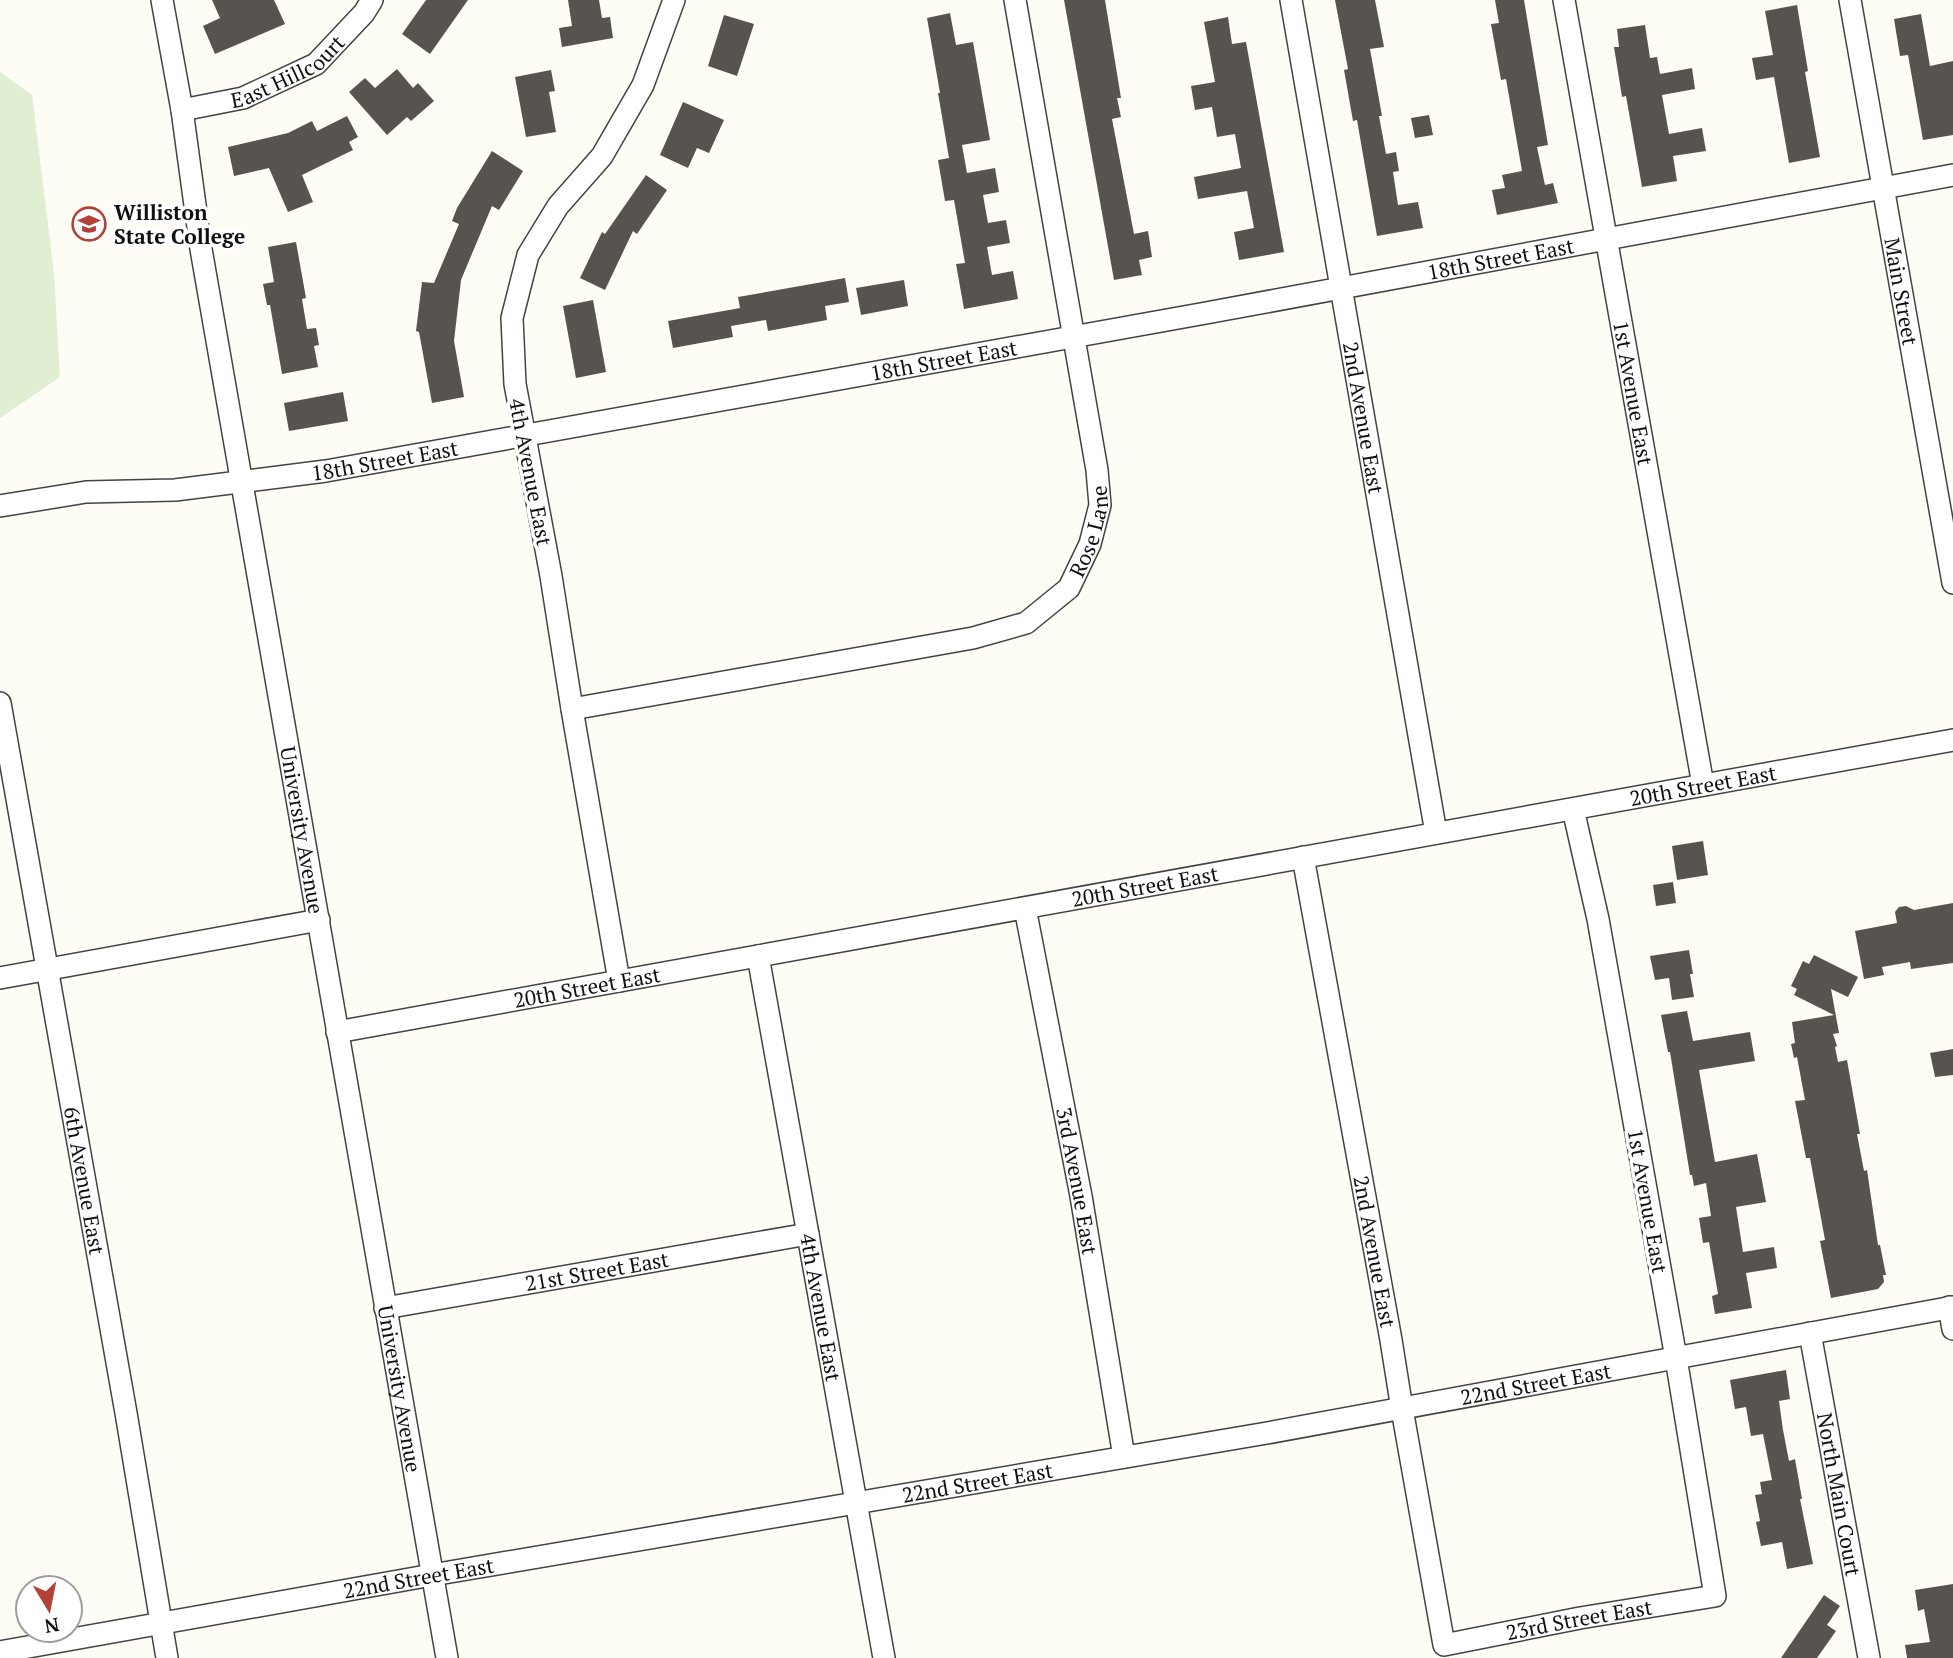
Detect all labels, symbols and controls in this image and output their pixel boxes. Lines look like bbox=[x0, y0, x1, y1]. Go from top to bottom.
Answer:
street label: East Hillcourt bbox=[228, 29, 351, 114]
place label: Williston State College bbox=[114, 198, 245, 250]
school or university icon: Williston State College bbox=[70, 205, 108, 243]
street label: 18th Street East bbox=[1425, 231, 1576, 286]
street label: Main Street bbox=[1878, 235, 1925, 348]
street label: 1st Avenue East bbox=[1607, 318, 1660, 468]
street label: 18th Street East bbox=[868, 333, 1020, 387]
street label: 2nd Avenue East bbox=[1337, 340, 1391, 496]
street label: 4th Avenue East bbox=[503, 396, 559, 548]
street label: 18th Street East bbox=[310, 434, 461, 487]
street label: Rose Lane bbox=[1062, 484, 1114, 581]
street label: University Avenue bbox=[274, 744, 331, 916]
street label: 20th Street East bbox=[1627, 758, 1779, 812]
street label: 20th Street East bbox=[1069, 859, 1221, 913]
street label: 20th Street East bbox=[511, 960, 663, 1014]
street label: 6th Avenue East bbox=[58, 1104, 112, 1257]
street label: 3rd Avenue East bbox=[1050, 1105, 1104, 1257]
street label: 1st Avenue East bbox=[1622, 1127, 1675, 1276]
street label: 2nd Avenue East bbox=[1347, 1173, 1402, 1330]
street label: 4th Avenue East bbox=[794, 1231, 848, 1384]
street label: 21st Street East bbox=[523, 1245, 671, 1297]
street label: University Avenue bbox=[372, 1303, 428, 1474]
street label: 22nd Street East bbox=[1458, 1356, 1613, 1411]
street label: North Main Court bbox=[1811, 1410, 1868, 1579]
street label: 22nd Street East bbox=[900, 1456, 1055, 1509]
street label: 22nd Street East bbox=[341, 1551, 496, 1605]
north arrow bbox=[14, 1574, 84, 1644]
street label: 23rd Street East bbox=[1503, 1592, 1654, 1646]
text: N bbox=[42, 1613, 61, 1640]

